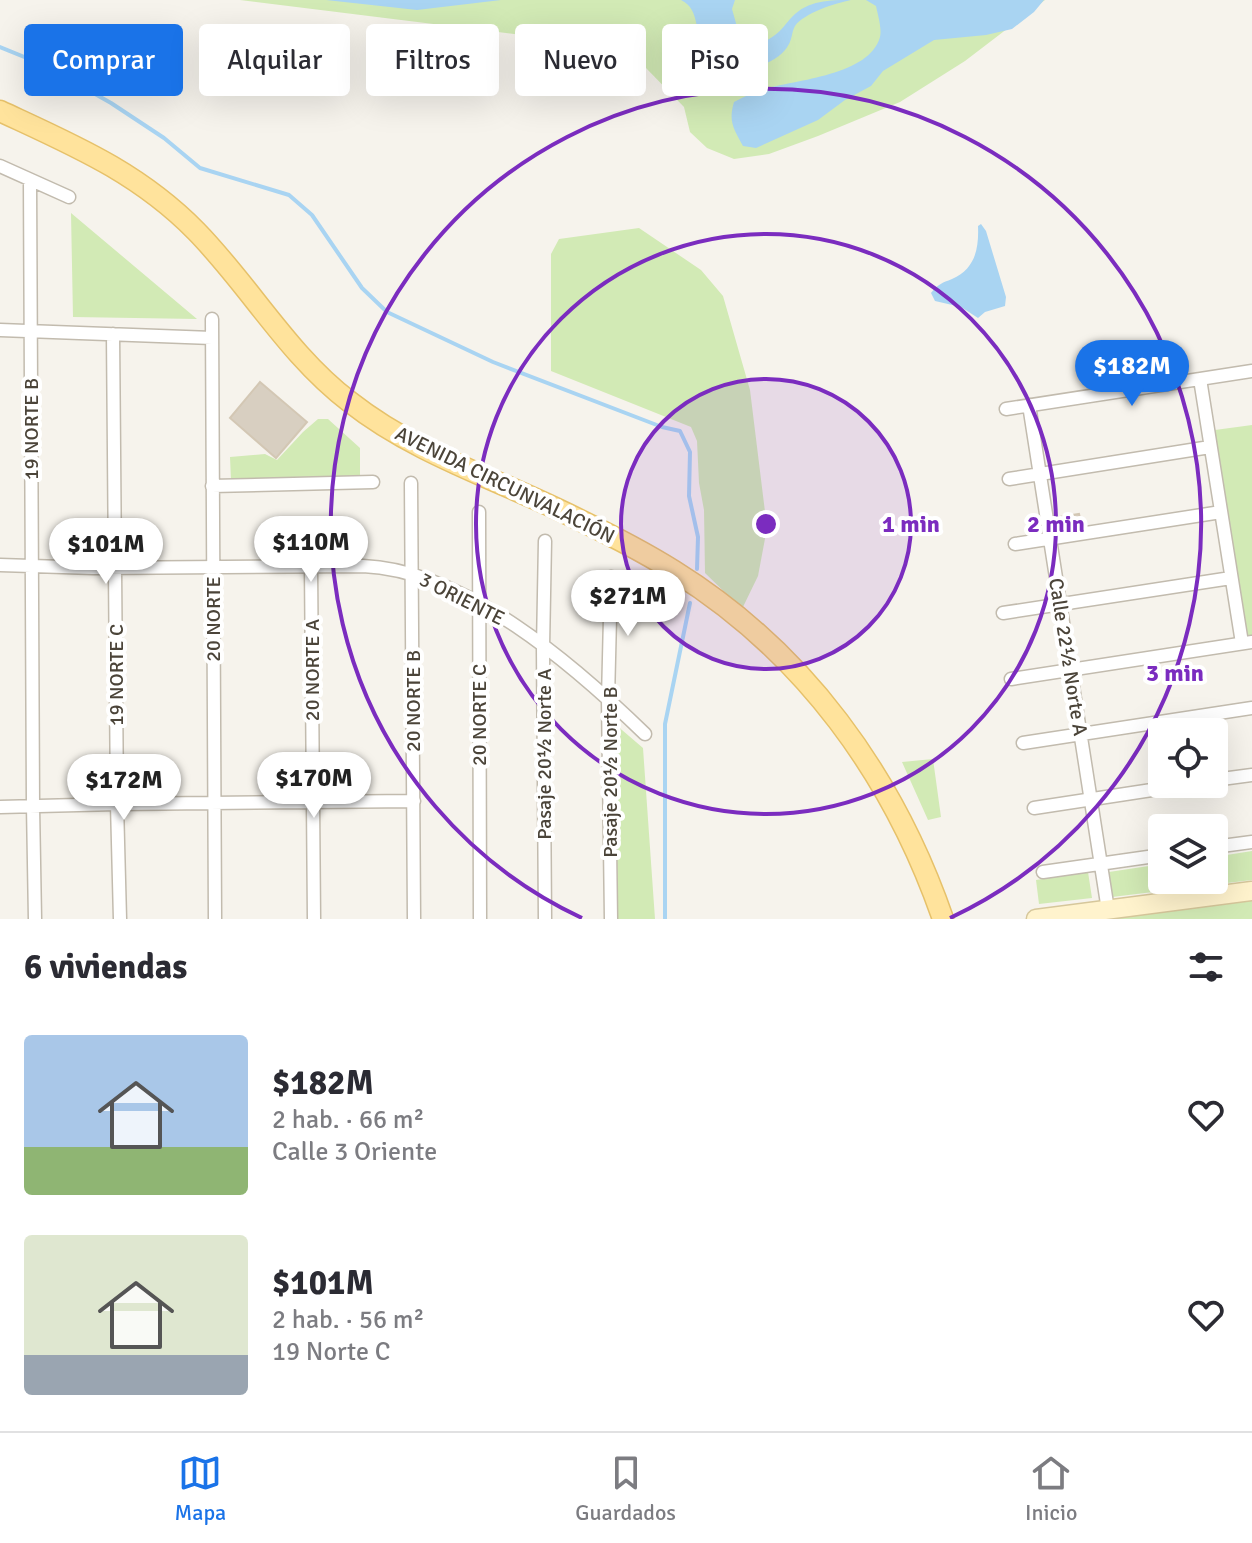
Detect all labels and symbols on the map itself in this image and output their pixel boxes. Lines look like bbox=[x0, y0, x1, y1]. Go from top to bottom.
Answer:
pin: $182M bbox=[1076, 340, 1188, 408]
street label: 19 NORTE B bbox=[19, 378, 44, 480]
street label: AVENIDA CIRCUNVALACIÓN bbox=[391, 421, 619, 549]
text: 1 min bbox=[882, 509, 940, 539]
text: 2 min bbox=[1027, 509, 1085, 539]
centre of rings bbox=[752, 510, 780, 538]
pin: $110M bbox=[255, 516, 367, 584]
pin: $101M bbox=[50, 518, 162, 586]
street label: 3 ORIENTE bbox=[415, 567, 509, 631]
pin: $271M bbox=[572, 570, 684, 638]
street label: 20 NORTE bbox=[201, 576, 226, 662]
street label: Calle 22½ Norte A bbox=[1043, 576, 1093, 738]
street label: 20 NORTE A bbox=[300, 619, 325, 721]
street label: 19 NORTE C bbox=[104, 624, 129, 726]
street label: 20 NORTE B bbox=[401, 650, 426, 752]
text: 3 min bbox=[1146, 658, 1204, 688]
street label: 20 NORTE C bbox=[467, 664, 492, 766]
street label: Pasaje 20½ Norte A bbox=[532, 668, 557, 840]
street label: Pasaje 20½ Norte B bbox=[598, 686, 623, 858]
pin: $170M bbox=[258, 752, 370, 820]
pin: $172M bbox=[68, 754, 180, 822]

